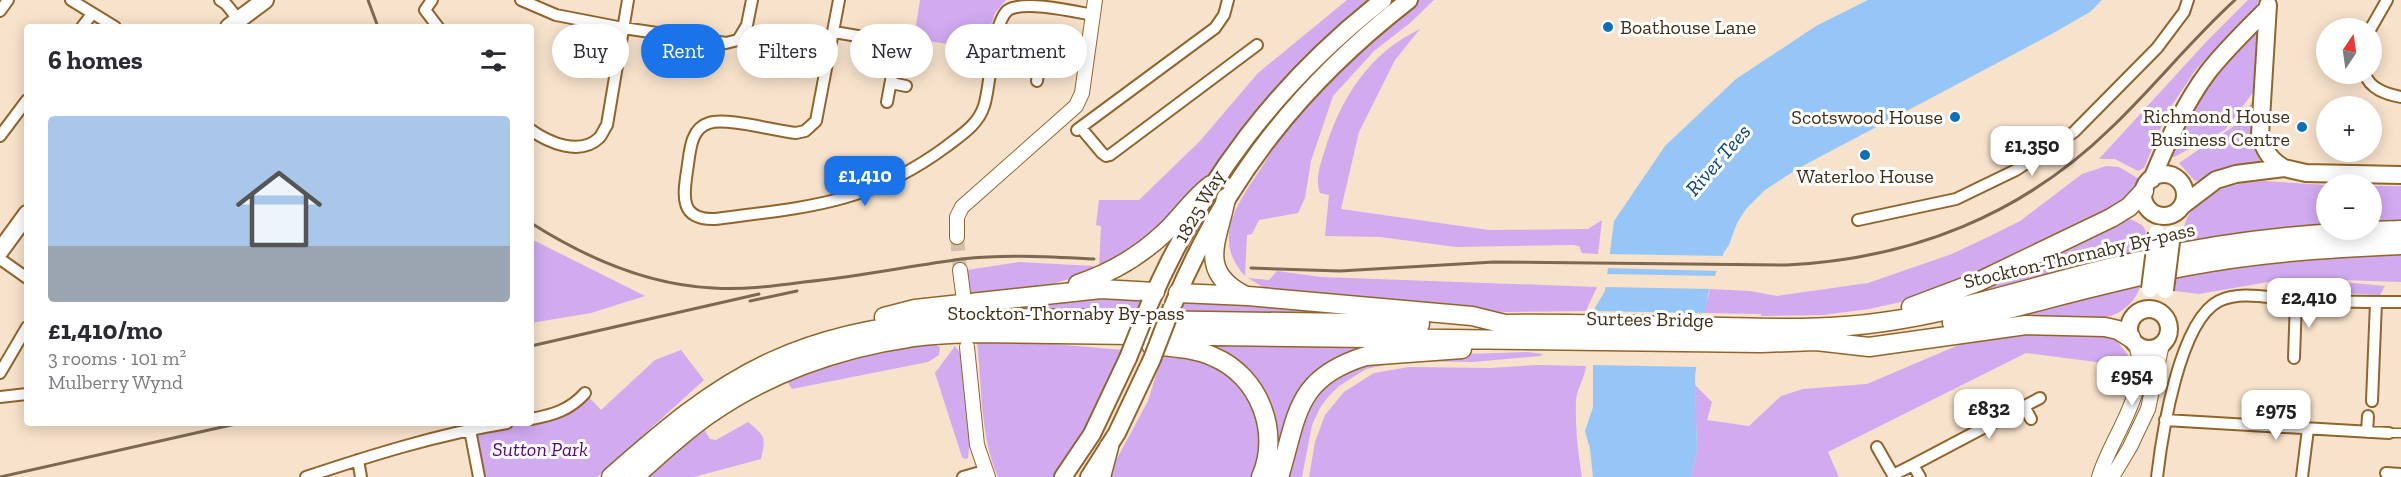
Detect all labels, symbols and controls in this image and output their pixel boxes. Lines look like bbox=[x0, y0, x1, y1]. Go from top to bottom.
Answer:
place label: Boathouse Lane bbox=[1620, 15, 1756, 39]
north arrow bbox=[2316, 18, 2382, 84]
map controls bbox=[2316, 18, 2382, 240]
marker: Boathouse Lane bbox=[1601, 20, 1615, 34]
chip: Buy bbox=[552, 24, 629, 78]
chip: Rent bbox=[641, 24, 725, 78]
chip: Filters bbox=[737, 24, 838, 78]
chip: New bbox=[850, 24, 933, 78]
chip: Apartment bbox=[945, 24, 1087, 78]
text: 6 homes bbox=[48, 44, 143, 76]
icon: filters bbox=[477, 44, 510, 77]
button: + bbox=[2316, 96, 2382, 162]
place label: Richmond House Business Centre bbox=[2143, 104, 2290, 151]
place label: Scotswood House bbox=[1791, 105, 1943, 129]
marker: Scotswood House bbox=[1948, 110, 1962, 124]
water label: River Tees bbox=[1680, 119, 1755, 201]
marker: Richmond House Business Centre bbox=[2295, 120, 2309, 134]
pin: £1,350 bbox=[1983, 126, 2081, 177]
text: £1,350 bbox=[2004, 133, 2060, 157]
marker: Waterloo House bbox=[1858, 148, 1872, 162]
icon: home bbox=[225, 155, 333, 263]
pin: £1,410 bbox=[816, 156, 914, 207]
text: £1,410 bbox=[838, 163, 892, 187]
place label: Waterloo House bbox=[1796, 164, 1934, 188]
street label: 1825 Way bbox=[1169, 165, 1230, 247]
button: − bbox=[2316, 174, 2382, 240]
street label: Stockton-Thornaby By-pass bbox=[1961, 217, 2197, 293]
pin: £2,410 bbox=[2260, 278, 2358, 329]
text: £2,410 bbox=[2281, 285, 2337, 309]
street label: Stockton-Thornaby By-pass bbox=[948, 301, 1184, 325]
street label: Surtees Bridge bbox=[1586, 306, 1714, 332]
text: £1,410/mo bbox=[48, 314, 163, 346]
text: 3 rooms · 101 m² bbox=[48, 346, 186, 370]
pin: £954 bbox=[2096, 356, 2168, 407]
text: £954 bbox=[2111, 363, 2153, 387]
text: Mulberry Wynd bbox=[48, 370, 183, 394]
pin: £832 bbox=[1953, 389, 2025, 440]
pin: £975 bbox=[2240, 390, 2312, 441]
text: £832 bbox=[1968, 396, 2010, 420]
text: £975 bbox=[2256, 397, 2296, 421]
park label: Sutton Park bbox=[492, 437, 588, 461]

